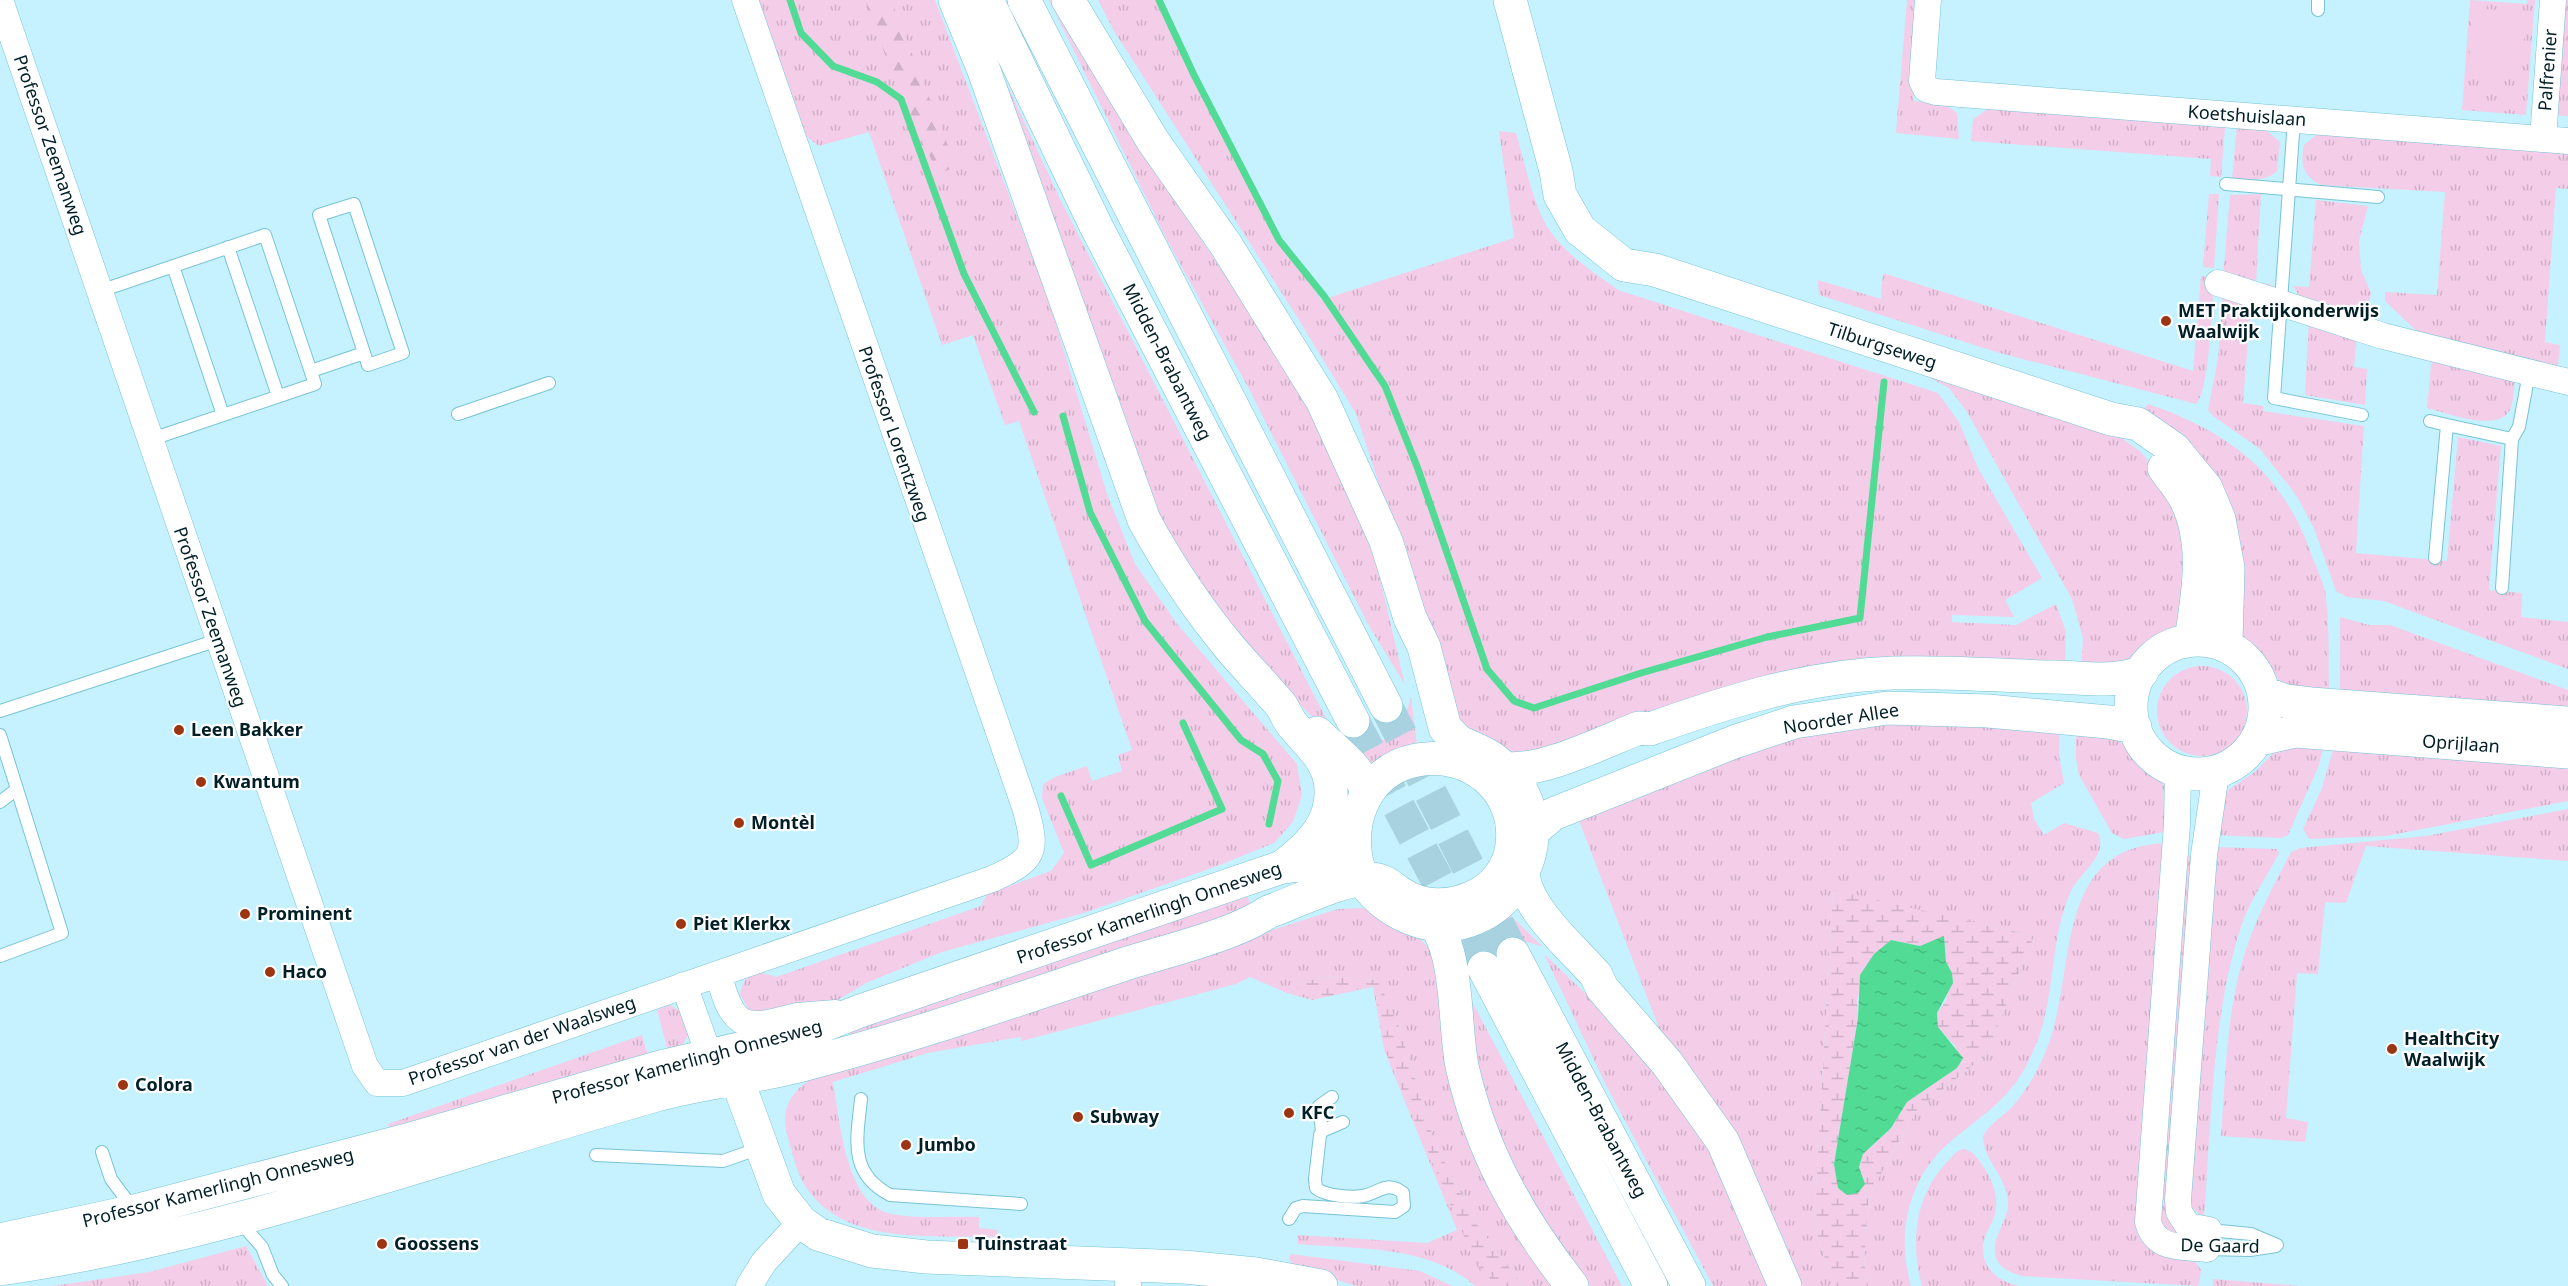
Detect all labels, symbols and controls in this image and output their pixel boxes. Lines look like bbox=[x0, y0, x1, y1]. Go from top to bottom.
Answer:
street label: Palfrenier bbox=[2532, 27, 2562, 112]
street label: Professor Zeemanweg bbox=[9, 51, 93, 238]
street label: Koetshuislaan bbox=[2187, 99, 2307, 131]
street label: Midden-Brabantweg bbox=[1118, 279, 1218, 444]
place label: MET Praktijkonderwijs Waalwijk bbox=[2178, 298, 2379, 343]
marker: MET Praktijkonderwijs Waalwijk bbox=[2159, 314, 2173, 328]
street label: Tilburgseweg bbox=[1825, 316, 1940, 374]
street label: Professor Lorentzweg bbox=[854, 343, 936, 525]
street label: Professor Zeemanweg bbox=[169, 523, 253, 710]
street label: Noorder Allee bbox=[1781, 697, 1900, 739]
place label: Leen Bakker bbox=[191, 717, 303, 741]
marker: Leen Bakker bbox=[172, 723, 186, 737]
street label: Oprijlaan bbox=[2421, 728, 2501, 758]
place label: Kwantum bbox=[213, 769, 300, 793]
marker: Kwantum bbox=[194, 775, 208, 789]
place label: Montèl bbox=[751, 810, 815, 834]
marker: Montèl bbox=[732, 816, 746, 830]
street label: Professor Kamerlingh Onnesweg bbox=[1013, 855, 1284, 969]
place label: Prominent bbox=[257, 901, 352, 925]
marker: Prominent bbox=[238, 907, 252, 921]
place label: Piet Klerkx bbox=[693, 911, 791, 935]
marker: Piet Klerkx bbox=[674, 917, 688, 931]
place label: Haco bbox=[282, 959, 327, 983]
marker: Haco bbox=[263, 965, 277, 979]
street label: Professor van der Waalsweg bbox=[405, 990, 639, 1090]
street label: Professor Kamerlingh Onnesweg bbox=[549, 1013, 825, 1109]
place label: HealthCity Waalwijk bbox=[2404, 1026, 2500, 1071]
street label: Midden-Brabantweg bbox=[1551, 1037, 1653, 1202]
marker: HealthCity Waalwijk bbox=[2385, 1042, 2399, 1056]
place label: Colora bbox=[135, 1072, 193, 1096]
marker: Colora bbox=[116, 1078, 130, 1092]
place label: KFC bbox=[1301, 1100, 1334, 1124]
place label: Subway bbox=[1090, 1104, 1160, 1128]
marker: KFC bbox=[1282, 1106, 1296, 1120]
marker: Subway bbox=[1071, 1110, 1085, 1124]
place label: Jumbo bbox=[916, 1132, 976, 1156]
marker: Jumbo bbox=[899, 1138, 913, 1152]
street label: Professor Kamerlingh Onnesweg bbox=[80, 1142, 356, 1232]
place label: Goossens bbox=[394, 1231, 479, 1255]
place label: Tuinstraat bbox=[975, 1231, 1067, 1255]
street label: De Gaard bbox=[2180, 1232, 2260, 1258]
marker: Goossens bbox=[375, 1237, 389, 1251]
marker: Tuinstraat bbox=[956, 1237, 970, 1251]

